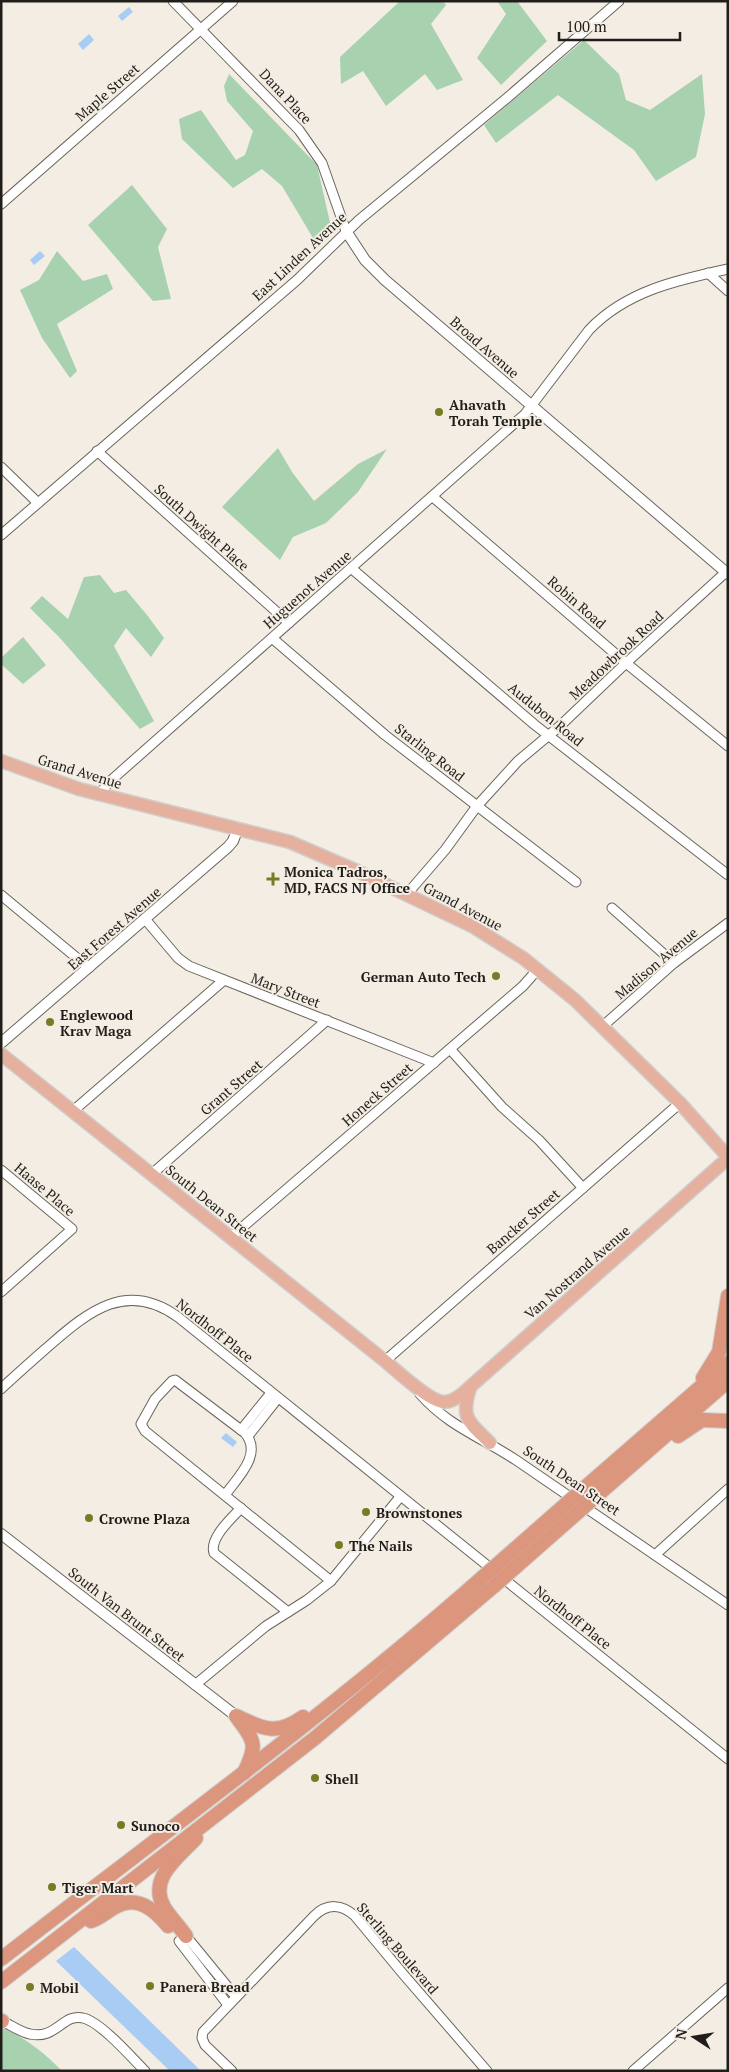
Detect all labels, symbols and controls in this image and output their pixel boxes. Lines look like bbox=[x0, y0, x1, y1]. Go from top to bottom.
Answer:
scale bar bbox=[559, 10, 680, 42]
text: 100 m bbox=[566, 16, 607, 36]
street label: Maple Street bbox=[71, 58, 144, 125]
street label: Dana Place bbox=[256, 64, 316, 128]
street label: East Linden Avenue bbox=[248, 207, 350, 305]
street label: Broad Avenue bbox=[446, 312, 524, 382]
place label: Ahavath Torah Temple bbox=[449, 395, 543, 430]
marker: Ahavath Torah Temple bbox=[433, 406, 445, 418]
street label: South Dwight Place bbox=[150, 479, 254, 575]
street label: Huguenot Avenue bbox=[259, 546, 355, 632]
street label: Robin Road bbox=[544, 571, 610, 633]
street label: Meadowbrook Road bbox=[565, 606, 667, 704]
street label: Audubon Road bbox=[504, 678, 588, 750]
street label: Starling Road bbox=[391, 719, 469, 785]
street label: Grand Avenue bbox=[36, 749, 124, 793]
place label: Monica Tadros, MD, FACS NJ Office bbox=[284, 862, 411, 897]
marker: Monica Tadros, MD, FACS NJ Office bbox=[266, 872, 280, 886]
street label: Grand Avenue bbox=[420, 877, 506, 935]
street label: East Forest Avenue bbox=[63, 882, 165, 974]
street label: Madison Avenue bbox=[611, 923, 701, 1003]
place label: German Auto Tech bbox=[361, 967, 486, 986]
street label: Mary Street bbox=[249, 968, 324, 1012]
marker: German Auto Tech bbox=[490, 970, 502, 982]
place label: Englewood Krav Maga bbox=[60, 1005, 134, 1040]
marker: Englewood Krav Maga bbox=[44, 1016, 56, 1028]
street label: Grant Street bbox=[196, 1054, 267, 1119]
street label: Honeck Street bbox=[338, 1058, 417, 1130]
street label: Haase Place bbox=[11, 1158, 79, 1220]
street label: South Dean Street bbox=[162, 1160, 263, 1247]
street label: Bancker Street bbox=[483, 1184, 564, 1258]
street label: Van Nostrand Avenue bbox=[520, 1221, 634, 1323]
street label: Nordhoff Place bbox=[172, 1294, 258, 1366]
street label: South Dean Street bbox=[520, 1440, 625, 1520]
place label: Brownstones bbox=[376, 1503, 462, 1522]
marker: Brownstones bbox=[360, 1506, 372, 1518]
place label: Crowne Plaza bbox=[99, 1509, 190, 1528]
marker: Crowne Plaza bbox=[83, 1512, 95, 1524]
place label: The Nails bbox=[349, 1536, 413, 1555]
marker: The Nails bbox=[333, 1539, 345, 1551]
street label: South Van Brunt Street bbox=[65, 1562, 190, 1666]
street label: Nordhoff Place bbox=[530, 1581, 616, 1653]
place label: Shell bbox=[325, 1769, 359, 1788]
marker: Shell bbox=[309, 1772, 321, 1784]
place label: Sunoco bbox=[131, 1816, 180, 1835]
marker: Sunoco bbox=[115, 1819, 127, 1831]
place label: Tiger Mart bbox=[62, 1878, 134, 1897]
marker: Tiger Mart bbox=[46, 1881, 58, 1893]
street label: Sterling Boulevard bbox=[353, 1898, 443, 1998]
place label: Panera Bread bbox=[160, 1977, 250, 1996]
place label: Mobil bbox=[40, 1978, 79, 1997]
marker: Panera Bread bbox=[144, 1980, 156, 1992]
marker: Mobil bbox=[24, 1981, 36, 1993]
north arrow bbox=[669, 2012, 719, 2062]
text: N bbox=[670, 2027, 691, 2041]

